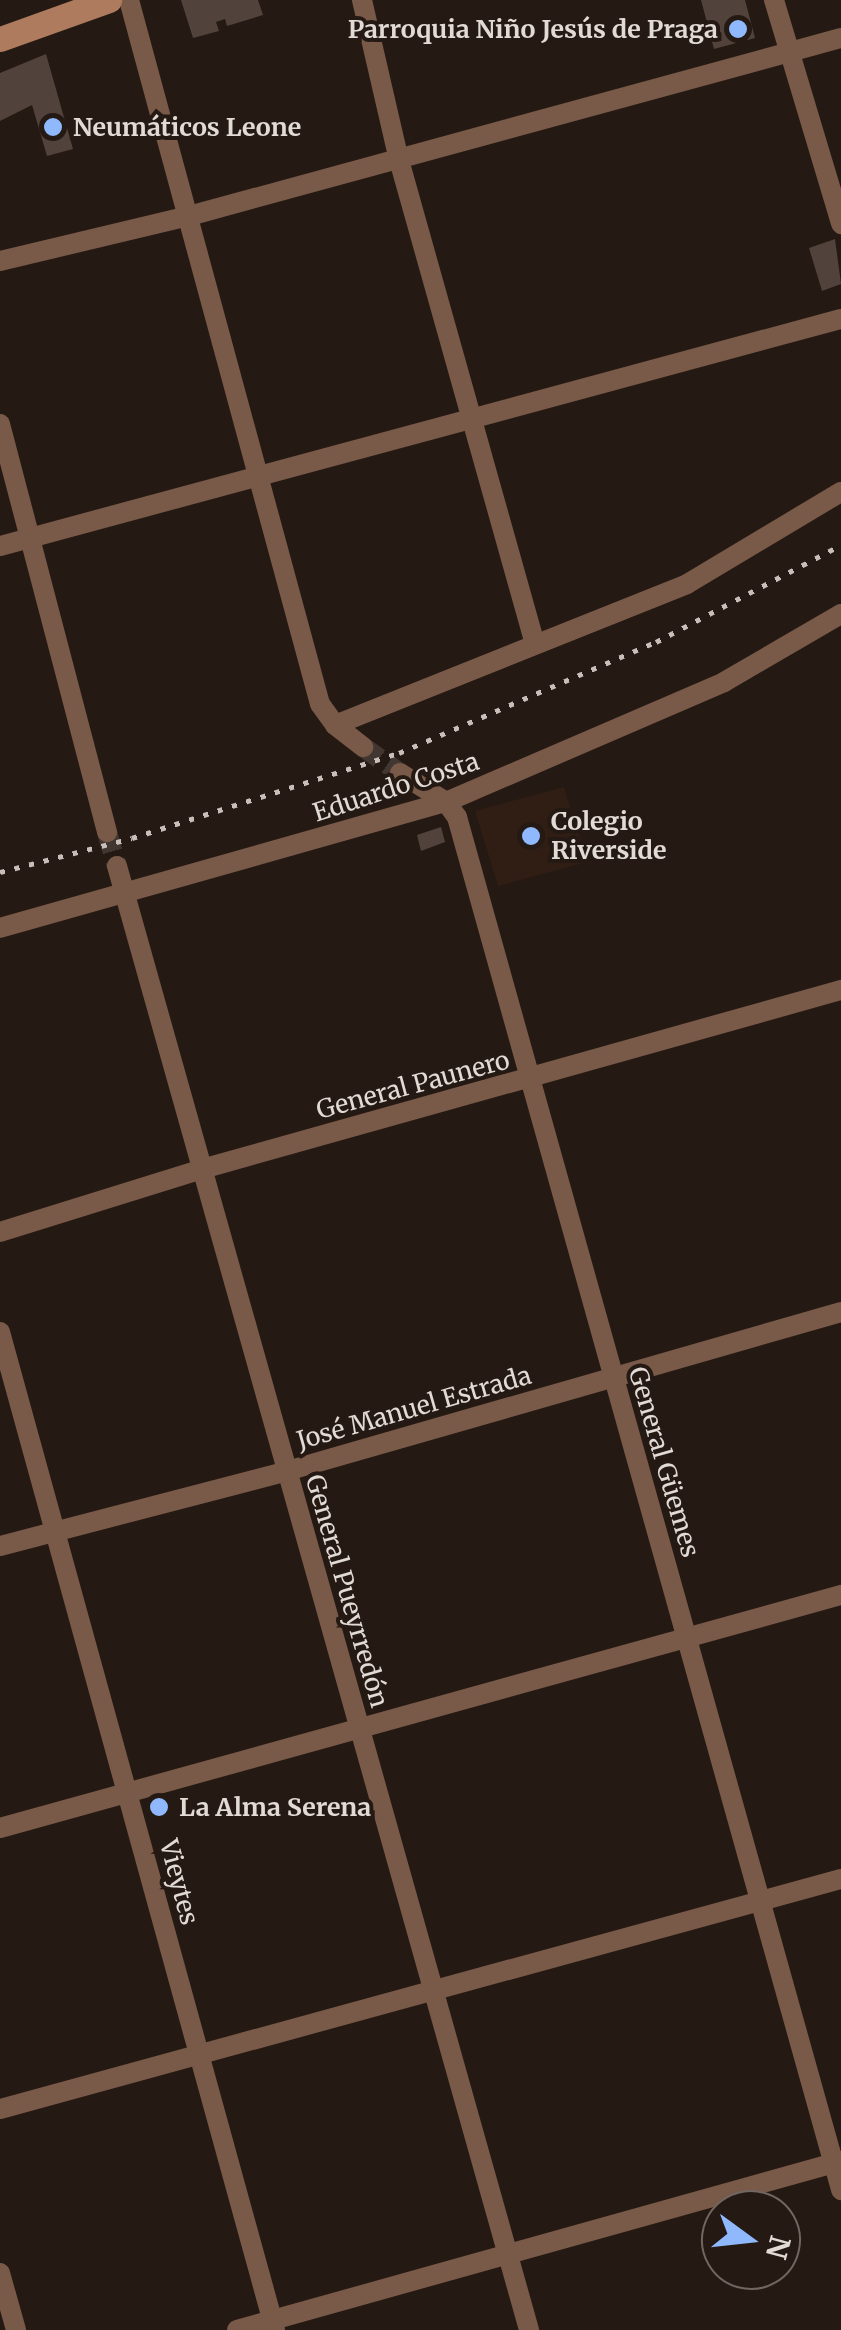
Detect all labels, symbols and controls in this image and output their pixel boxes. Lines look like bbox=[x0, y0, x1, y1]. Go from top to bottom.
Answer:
place label: Parroquia Niño Jesús de Praga bbox=[348, 14, 718, 44]
marker: Parroquia Niño Jesús de Praga bbox=[727, 18, 749, 40]
place label: Neumáticos Leone bbox=[73, 112, 301, 142]
marker: Neumáticos Leone bbox=[42, 116, 64, 138]
street label: Eduardo Costa bbox=[309, 746, 483, 828]
place label: Colegio Riverside bbox=[551, 807, 667, 866]
marker: Colegio Riverside bbox=[520, 825, 542, 847]
street label: General Paunero bbox=[313, 1045, 513, 1125]
street label: José Manuel Estrada bbox=[293, 1360, 535, 1456]
street label: General Güemes bbox=[622, 1363, 706, 1561]
street label: General Pueyrredón bbox=[299, 1471, 395, 1711]
place label: La Alma Serena bbox=[179, 1792, 371, 1822]
marker: La Alma Serena bbox=[148, 1796, 170, 1818]
street label: Vieytes bbox=[153, 1836, 205, 1928]
north arrow bbox=[701, 2190, 801, 2290]
text: N bbox=[758, 2232, 798, 2263]

